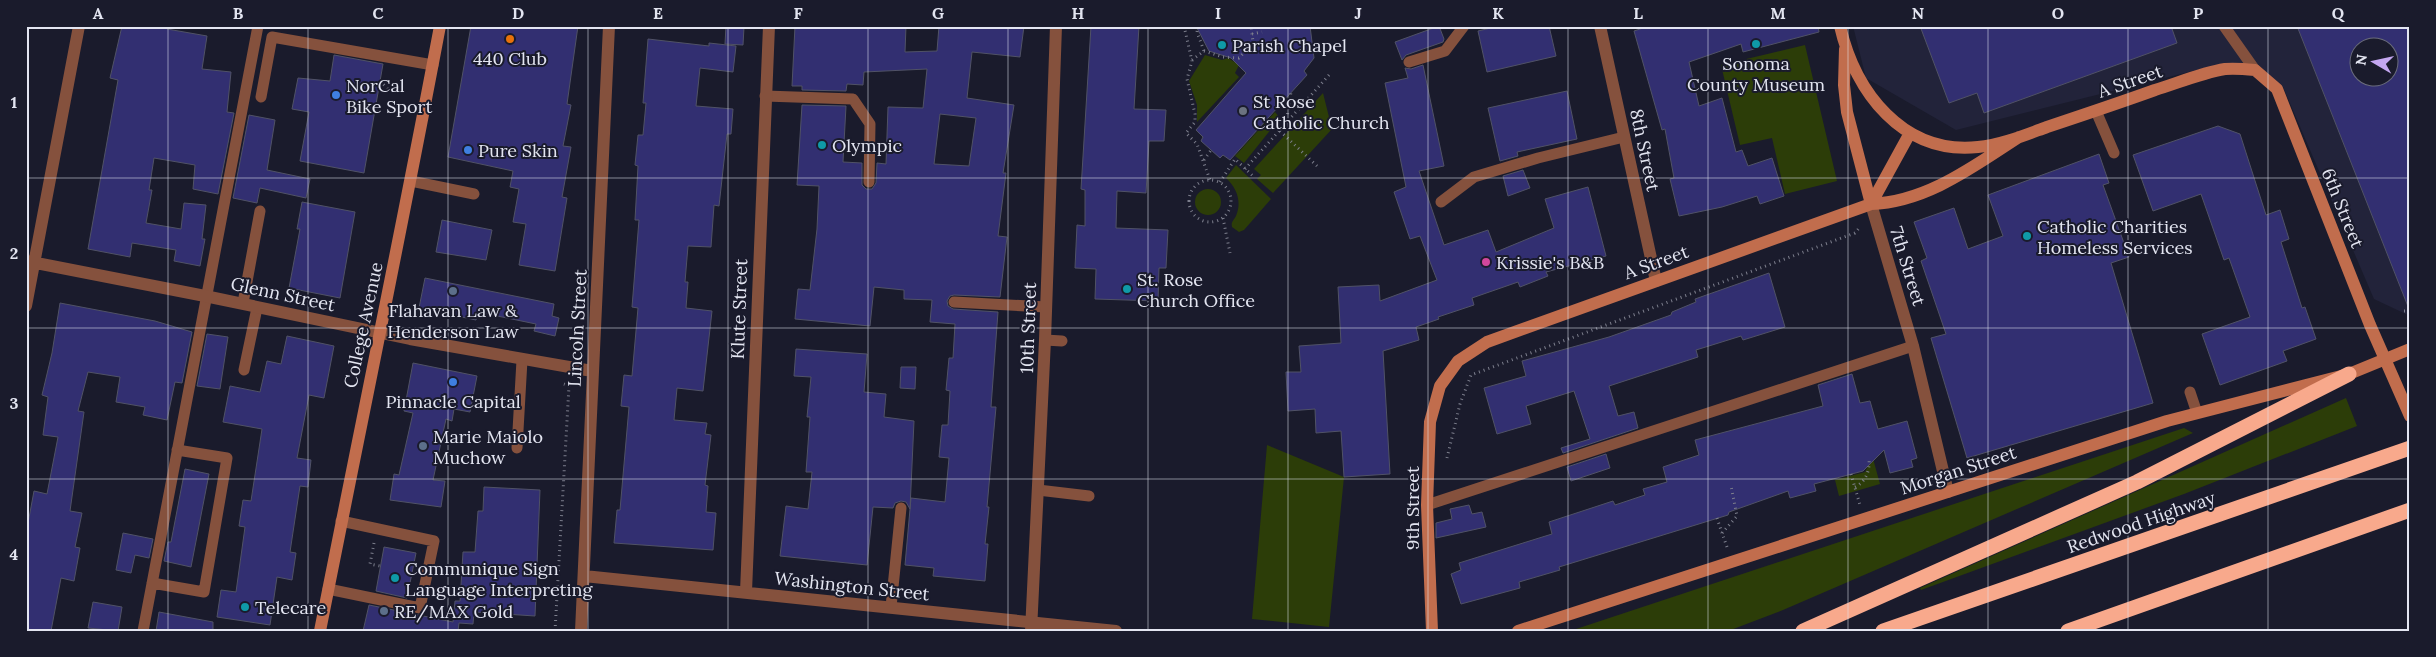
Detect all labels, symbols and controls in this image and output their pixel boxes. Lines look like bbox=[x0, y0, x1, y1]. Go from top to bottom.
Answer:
text: A bbox=[93, 3, 104, 23]
text: B bbox=[233, 3, 244, 23]
text: C bbox=[372, 3, 384, 23]
text: D bbox=[512, 3, 524, 23]
text: E bbox=[653, 3, 663, 23]
text: F bbox=[793, 3, 803, 23]
text: G bbox=[932, 3, 944, 23]
text: H bbox=[1072, 3, 1085, 23]
text: I bbox=[1215, 3, 1221, 23]
text: J bbox=[1354, 3, 1362, 23]
text: K bbox=[1492, 3, 1504, 23]
text: L bbox=[1633, 3, 1643, 23]
text: M bbox=[1770, 3, 1786, 23]
text: N bbox=[1912, 3, 1924, 23]
text: O bbox=[2052, 3, 2064, 23]
text: P bbox=[2193, 3, 2203, 23]
text: Q bbox=[2332, 3, 2345, 23]
marker: 440 Club bbox=[504, 33, 516, 45]
place label: Parish Chapel bbox=[1232, 34, 1347, 57]
marker: Sonoma County Museum bbox=[1750, 38, 1762, 50]
north arrow bbox=[2348, 38, 2398, 88]
marker: Parish Chapel bbox=[1216, 39, 1228, 51]
place label: 440 Club bbox=[473, 47, 547, 70]
place label: Sonoma County Museum bbox=[1687, 52, 1825, 96]
text: N bbox=[2351, 53, 2371, 67]
street label: A Street bbox=[2094, 59, 2165, 103]
place label: NorCal Bike Sport bbox=[346, 74, 432, 118]
marker: NorCal Bike Sport bbox=[330, 89, 342, 101]
place label: St Rose Catholic Church bbox=[1253, 90, 1390, 134]
text: 1 bbox=[11, 92, 17, 112]
marker: St Rose Catholic Church bbox=[1237, 105, 1249, 117]
street label: 8th Street bbox=[1625, 107, 1665, 193]
place label: Olympic bbox=[832, 134, 902, 157]
place label: Pure Skin bbox=[478, 139, 558, 162]
marker: Olympic bbox=[816, 139, 828, 151]
marker: Pure Skin bbox=[462, 144, 474, 156]
street label: 6th Street bbox=[2317, 165, 2369, 251]
place label: Catholic Charities Homeless Services bbox=[2037, 215, 2193, 259]
street label: 7th Street bbox=[1885, 224, 1931, 309]
marker: Catholic Charities Homeless Services bbox=[2021, 230, 2033, 242]
street label: A Street bbox=[1620, 240, 1691, 285]
text: 2 bbox=[10, 243, 18, 263]
place label: Krissie's B&B bbox=[1496, 251, 1604, 274]
marker: Krissie's B&B bbox=[1480, 256, 1492, 268]
street label: Klute Street bbox=[726, 258, 752, 360]
street label: College Avenue bbox=[338, 260, 388, 390]
street label: Lincoln Street bbox=[562, 268, 592, 388]
place label: St. Rose Church Office bbox=[1137, 268, 1255, 312]
street label: Glenn Street bbox=[229, 272, 337, 316]
street label: 10th Street bbox=[1015, 282, 1041, 374]
marker: St. Rose Church Office bbox=[1121, 283, 1133, 295]
marker: Flahavan Law & Henderson Law bbox=[447, 285, 459, 297]
place label: Flahavan Law & Henderson Law bbox=[387, 299, 519, 343]
marker: Pinnacle Capital bbox=[447, 376, 459, 388]
place label: Pinnacle Capital bbox=[385, 390, 521, 413]
text: 3 bbox=[10, 393, 19, 413]
place label: Marie Maiolo Muchow bbox=[433, 425, 543, 469]
marker: Marie Maiolo Muchow bbox=[417, 440, 429, 452]
street label: Morgan Street bbox=[1897, 440, 2019, 500]
street label: 9th Street bbox=[1401, 466, 1424, 550]
street label: Redwood Highway bbox=[2064, 486, 2219, 558]
text: 4 bbox=[10, 544, 19, 564]
place label: Communique Sign Language Interpreting bbox=[405, 557, 594, 601]
street label: Washington Street bbox=[773, 566, 931, 606]
marker: Communique Sign Language Interpreting bbox=[389, 572, 401, 584]
place label: Telecare bbox=[255, 596, 326, 619]
place label: RE/MAX Gold bbox=[394, 600, 514, 623]
marker: Telecare bbox=[239, 601, 251, 613]
marker: RE/MAX Gold bbox=[378, 605, 390, 617]

